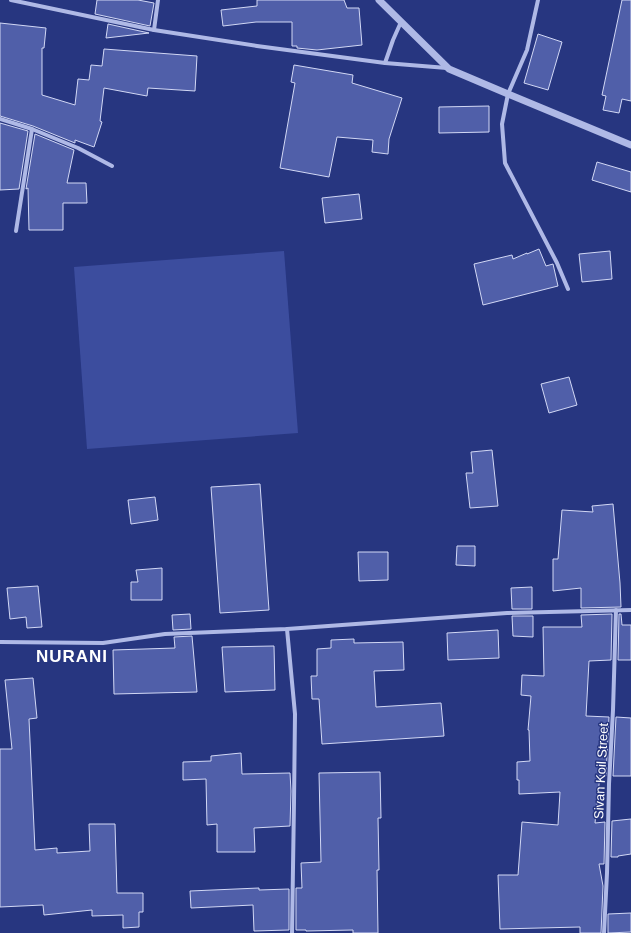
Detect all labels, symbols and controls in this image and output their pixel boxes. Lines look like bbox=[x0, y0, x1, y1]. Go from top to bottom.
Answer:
district label: NURANI bbox=[36, 647, 108, 666]
street label: Sivan Koil Street bbox=[591, 722, 611, 819]

